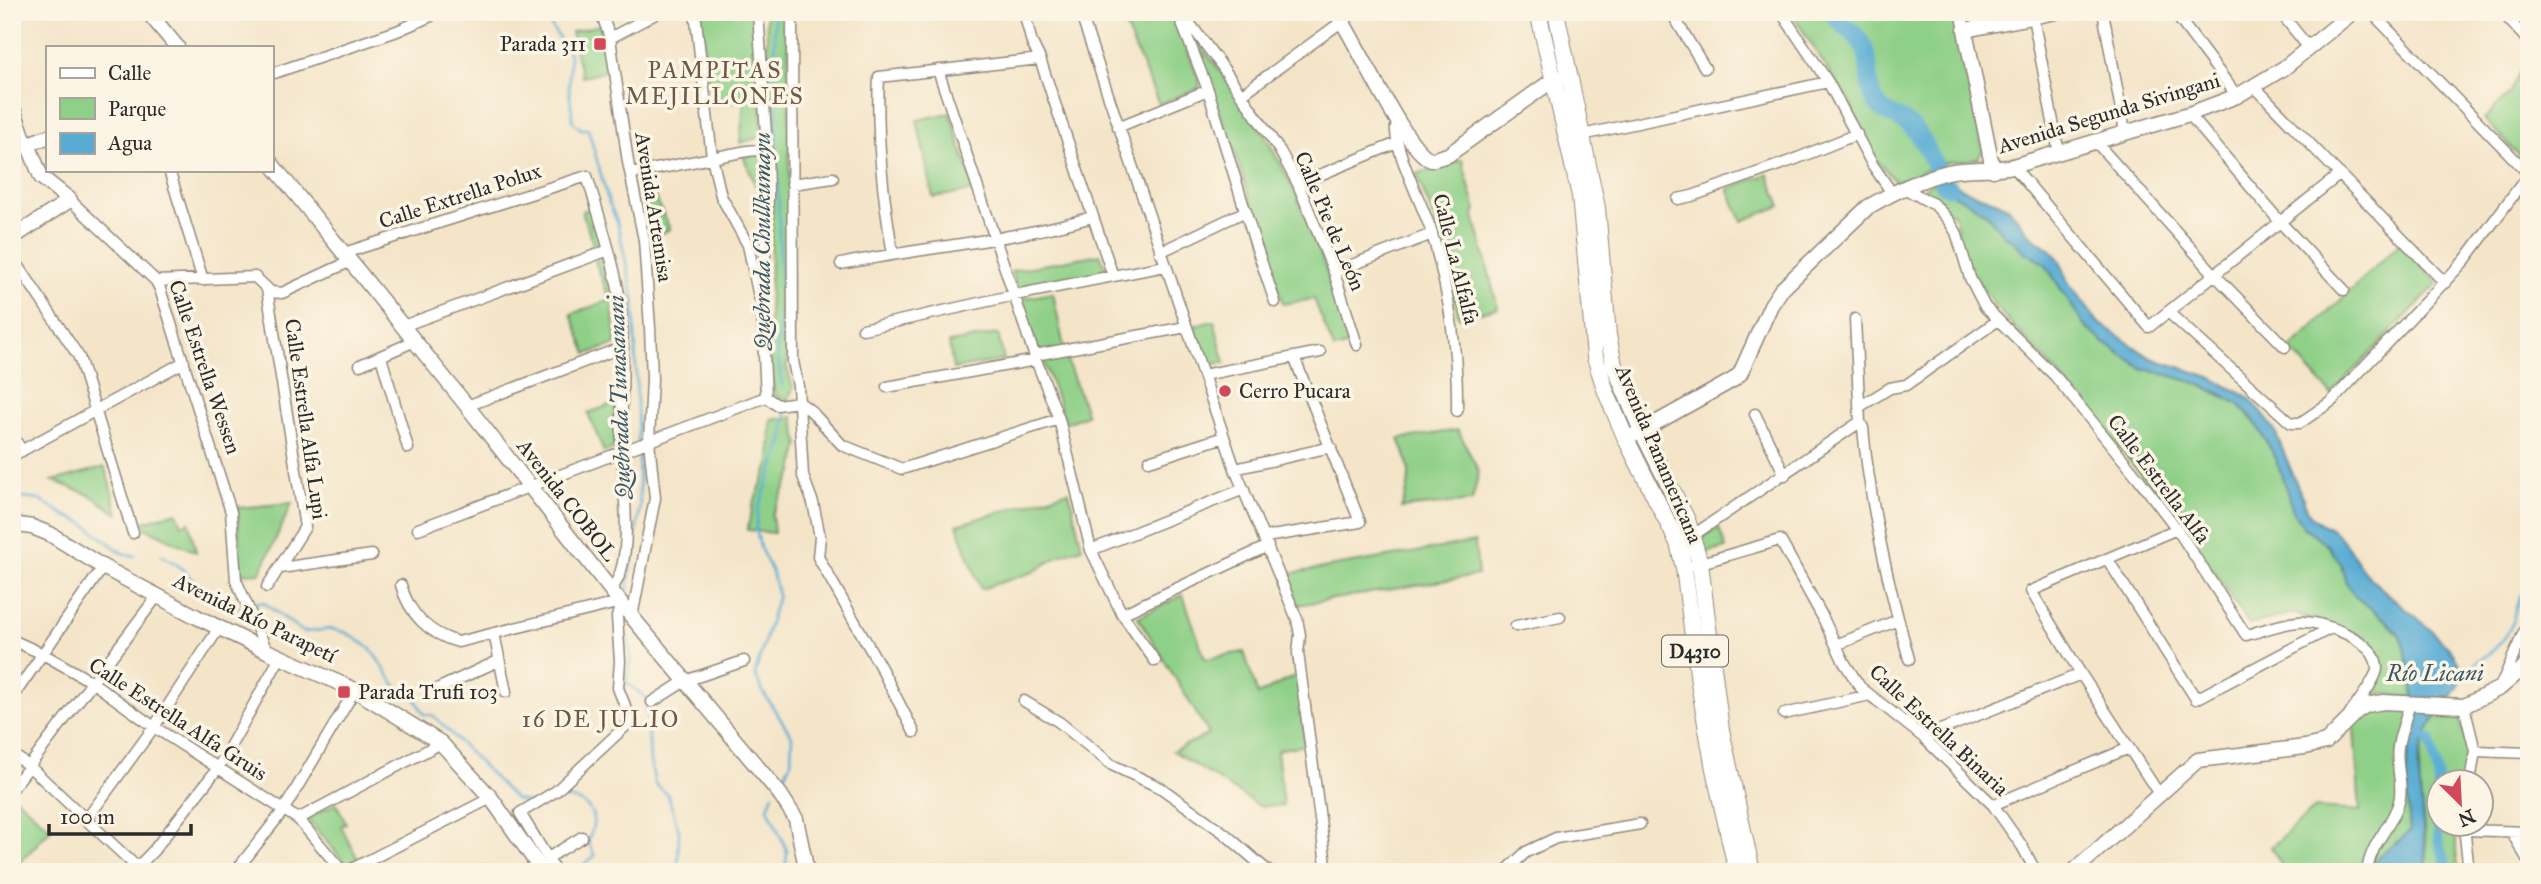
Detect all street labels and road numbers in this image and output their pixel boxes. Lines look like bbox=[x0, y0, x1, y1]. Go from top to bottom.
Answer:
street label: Avenida Segunda Sivingani bbox=[1994, 67, 2223, 159]
street label: Avenida Artemisa bbox=[629, 129, 679, 284]
street label: Calle Pie de León bbox=[1289, 147, 1371, 295]
street label: Calle Extrella Polux bbox=[376, 157, 545, 234]
street label: Calle La Alfalfa bbox=[1427, 191, 1485, 327]
street label: Calle Estrella Wessen bbox=[163, 277, 247, 457]
street label: Calle Estrella Alfa Lupi bbox=[279, 317, 333, 521]
street label: Avenida Panamericana bbox=[1609, 360, 1708, 547]
street label: Calle Estrella Alfa bbox=[2102, 409, 2216, 549]
street label: Avenida COBOL bbox=[511, 433, 623, 567]
street label: Avenida Río Parapetí bbox=[168, 567, 342, 669]
road number: D4310 bbox=[1662, 636, 1728, 666]
street label: Calle Estrella Alfa Gruis bbox=[84, 652, 272, 786]
street label: Calle Estrella Binaria bbox=[1864, 659, 2014, 801]

